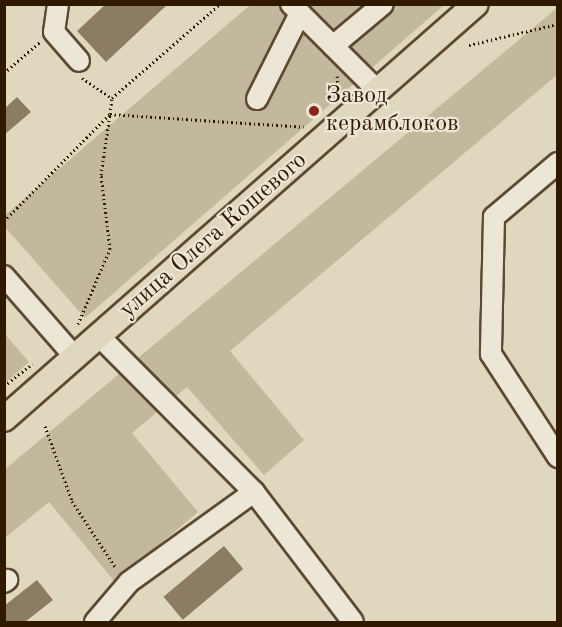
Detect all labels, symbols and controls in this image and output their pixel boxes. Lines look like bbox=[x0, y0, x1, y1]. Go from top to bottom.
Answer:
place label: Завод керамблоков bbox=[326, 83, 459, 139]
marker: Завод керамблоков bbox=[307, 104, 321, 118]
street label: улица Олега Кошевого bbox=[114, 147, 314, 325]

